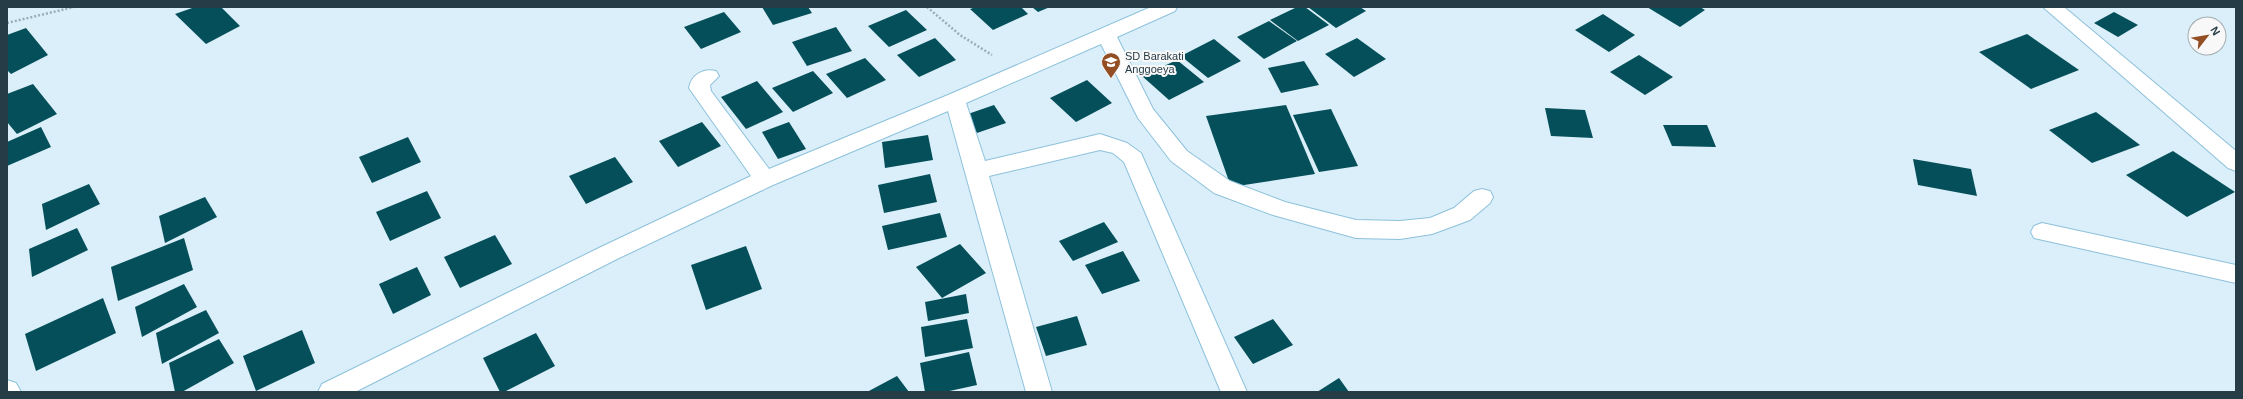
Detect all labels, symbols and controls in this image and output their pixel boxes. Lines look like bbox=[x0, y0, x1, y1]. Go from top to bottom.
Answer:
north arrow bbox=[2187, 16, 2227, 56]
text: N bbox=[2208, 24, 2223, 37]
place label: SD Barakati Anggoeya bbox=[1125, 50, 1184, 75]
school or university icon: SD Barakati Anggoeya bbox=[1100, 51, 1122, 79]

